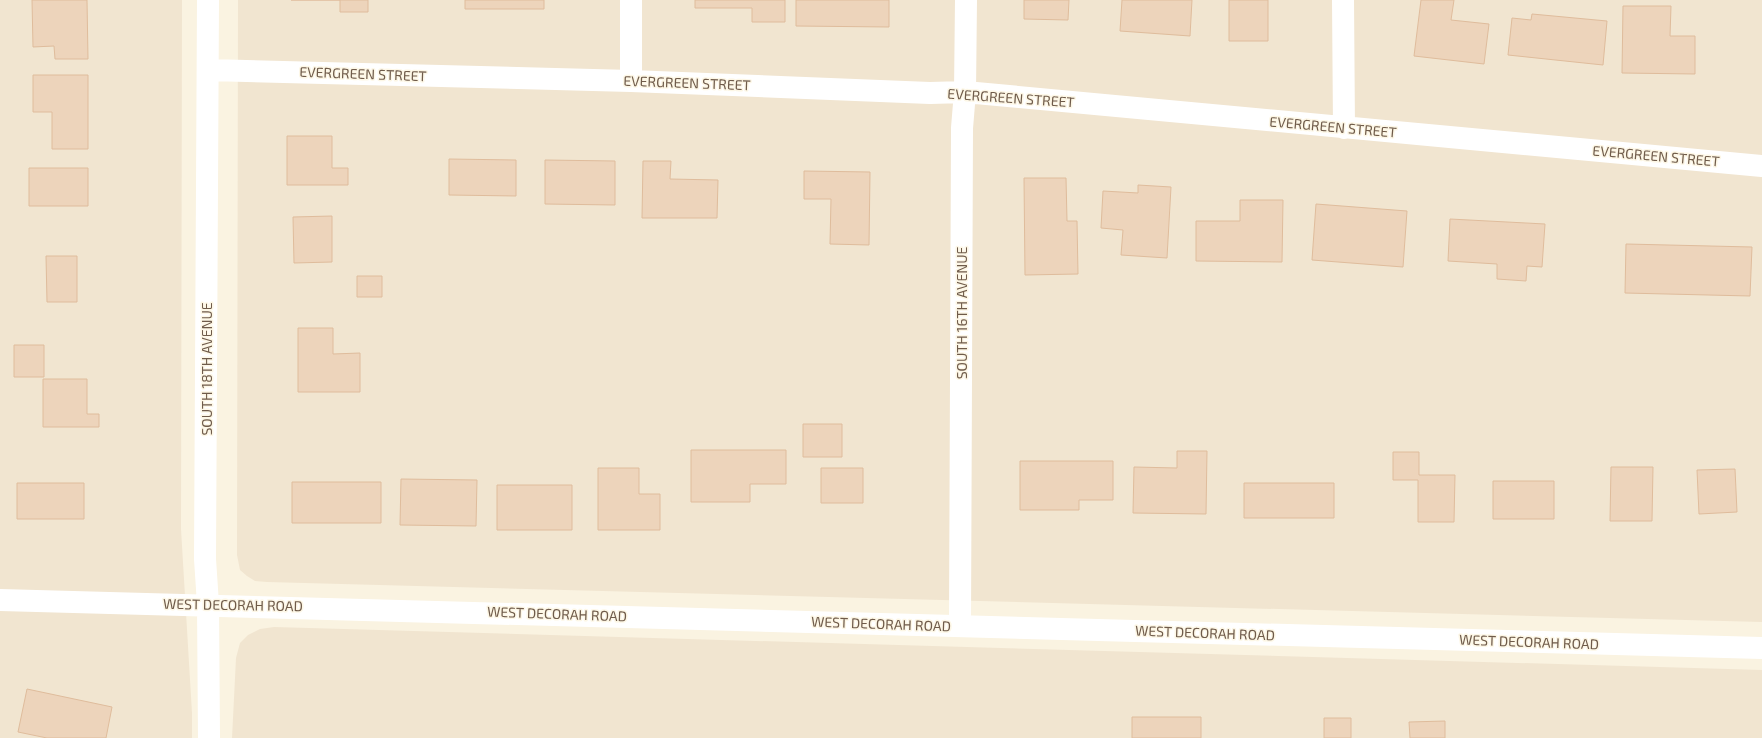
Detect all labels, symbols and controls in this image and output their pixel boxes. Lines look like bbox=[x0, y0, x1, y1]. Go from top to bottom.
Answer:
street label: EVERGREEN STREET bbox=[299, 63, 427, 84]
street label: EVERGREEN STREET bbox=[623, 72, 751, 93]
street label: EVERGREEN STREET bbox=[947, 85, 1075, 110]
street label: EVERGREEN STREET bbox=[1269, 112, 1397, 141]
street label: EVERGREEN STREET bbox=[1592, 141, 1720, 170]
street label: SOUTH 16TH AVENUE bbox=[953, 247, 970, 379]
street label: SOUTH 18TH AVENUE bbox=[198, 302, 215, 436]
street label: WEST DECORAH ROAD bbox=[163, 595, 303, 614]
street label: WEST DECORAH ROAD bbox=[487, 603, 627, 624]
street label: WEST DECORAH ROAD bbox=[811, 613, 951, 634]
street label: WEST DECORAH ROAD bbox=[1135, 622, 1275, 643]
street label: WEST DECORAH ROAD bbox=[1459, 631, 1599, 652]

